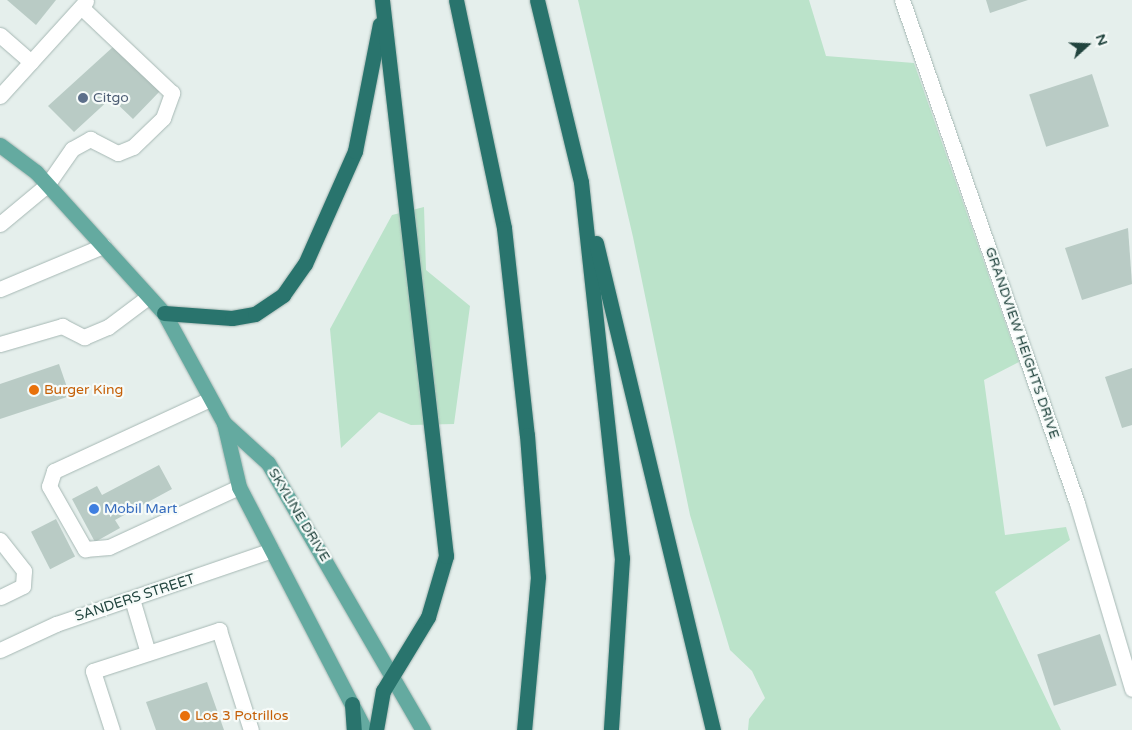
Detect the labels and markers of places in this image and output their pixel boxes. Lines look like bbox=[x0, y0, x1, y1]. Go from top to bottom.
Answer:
place label: Citgo bbox=[93, 90, 129, 106]
marker: Citgo bbox=[77, 92, 89, 104]
place label: Burger King bbox=[44, 382, 123, 398]
marker: Burger King bbox=[28, 384, 40, 396]
place label: Mobil Mart bbox=[104, 501, 177, 517]
marker: Mobil Mart bbox=[88, 503, 100, 515]
place label: Los 3 Potrillos bbox=[195, 708, 288, 724]
marker: Los 3 Potrillos bbox=[179, 710, 191, 722]

